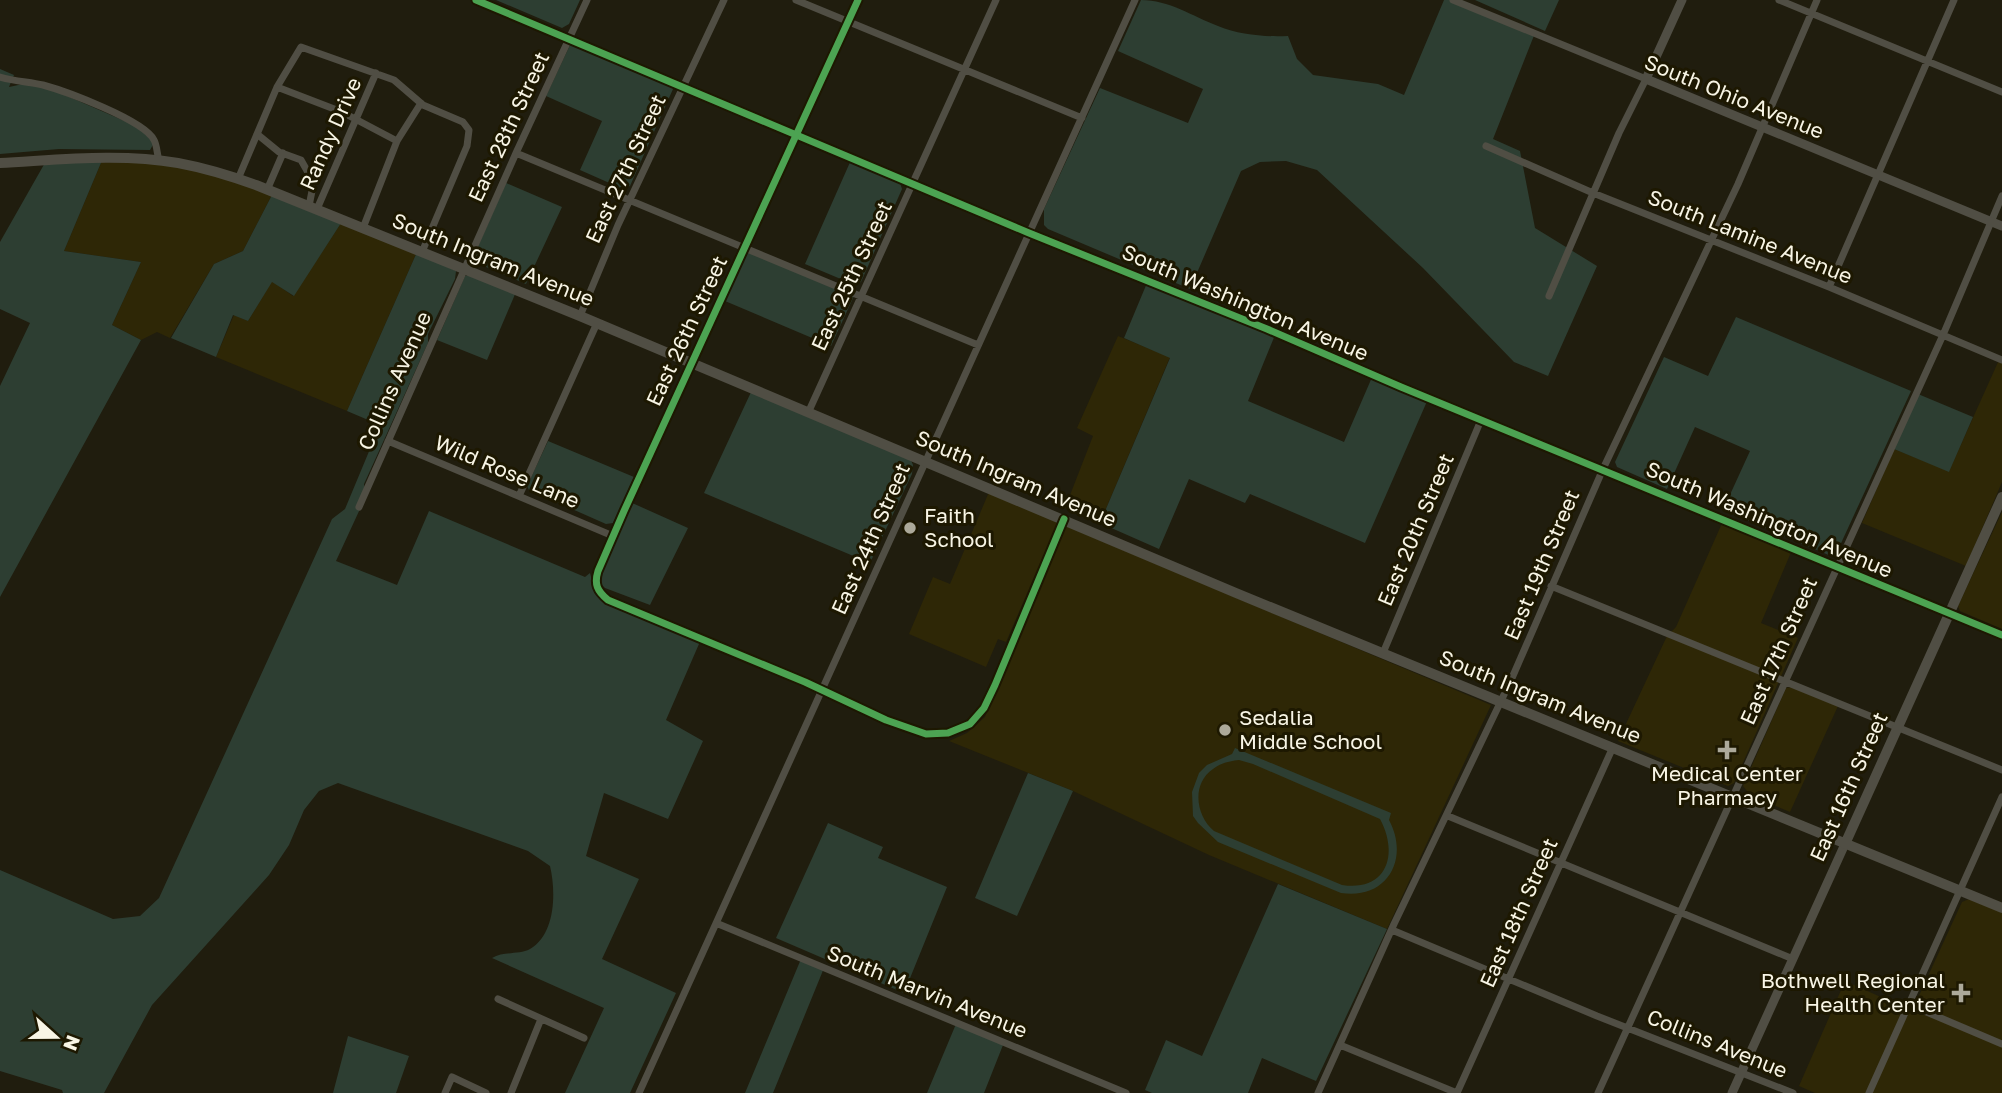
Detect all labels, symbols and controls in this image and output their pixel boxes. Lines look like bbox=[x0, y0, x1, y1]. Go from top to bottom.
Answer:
street label: East 28th Street bbox=[462, 47, 554, 206]
street label: South Ohio Avenue bbox=[1641, 48, 1828, 144]
street label: Randy Drive bbox=[294, 73, 367, 194]
street label: East 27th Street bbox=[579, 90, 671, 247]
street label: South Lamine Avenue bbox=[1644, 183, 1856, 289]
street label: East 25th Street bbox=[805, 197, 897, 355]
street label: South Ingram Avenue bbox=[389, 207, 598, 311]
street label: South Washington Avenue bbox=[1118, 238, 1373, 366]
street label: East 26th Street bbox=[640, 251, 732, 410]
street label: Collins Avenue bbox=[352, 307, 436, 454]
street label: South Ingram Avenue bbox=[912, 424, 1121, 532]
street label: Wild Rose Lane bbox=[431, 429, 584, 513]
street label: East 20th Street bbox=[1371, 449, 1459, 610]
street label: South Washington Avenue bbox=[1642, 455, 1897, 583]
street label: East 24th Street bbox=[825, 459, 915, 618]
street label: East 19th Street bbox=[1498, 485, 1584, 644]
place label: Faith School bbox=[924, 502, 994, 552]
marker: Faith School bbox=[902, 520, 918, 536]
street label: East 17th Street bbox=[1734, 573, 1822, 729]
street label: South Ingram Avenue bbox=[1436, 644, 1645, 748]
place label: Sedalia Middle School bbox=[1239, 704, 1382, 754]
street label: East 16th Street bbox=[1803, 708, 1893, 865]
marker: Sedalia Middle School bbox=[1217, 722, 1233, 738]
marker: Medical Center Pharmacy bbox=[1719, 742, 1735, 758]
place label: Medical Center Pharmacy bbox=[1651, 760, 1803, 810]
street label: East 18th Street bbox=[1473, 834, 1563, 991]
street label: South Marvin Avenue bbox=[823, 939, 1031, 1043]
place label: Bothwell Regional Health Center bbox=[1761, 967, 1945, 1017]
marker: Bothwell Regional Health Center bbox=[1951, 983, 1971, 1003]
north arrow bbox=[21, 1002, 91, 1072]
street label: Collins Avenue bbox=[1643, 1003, 1791, 1083]
text: N bbox=[59, 1032, 86, 1054]

